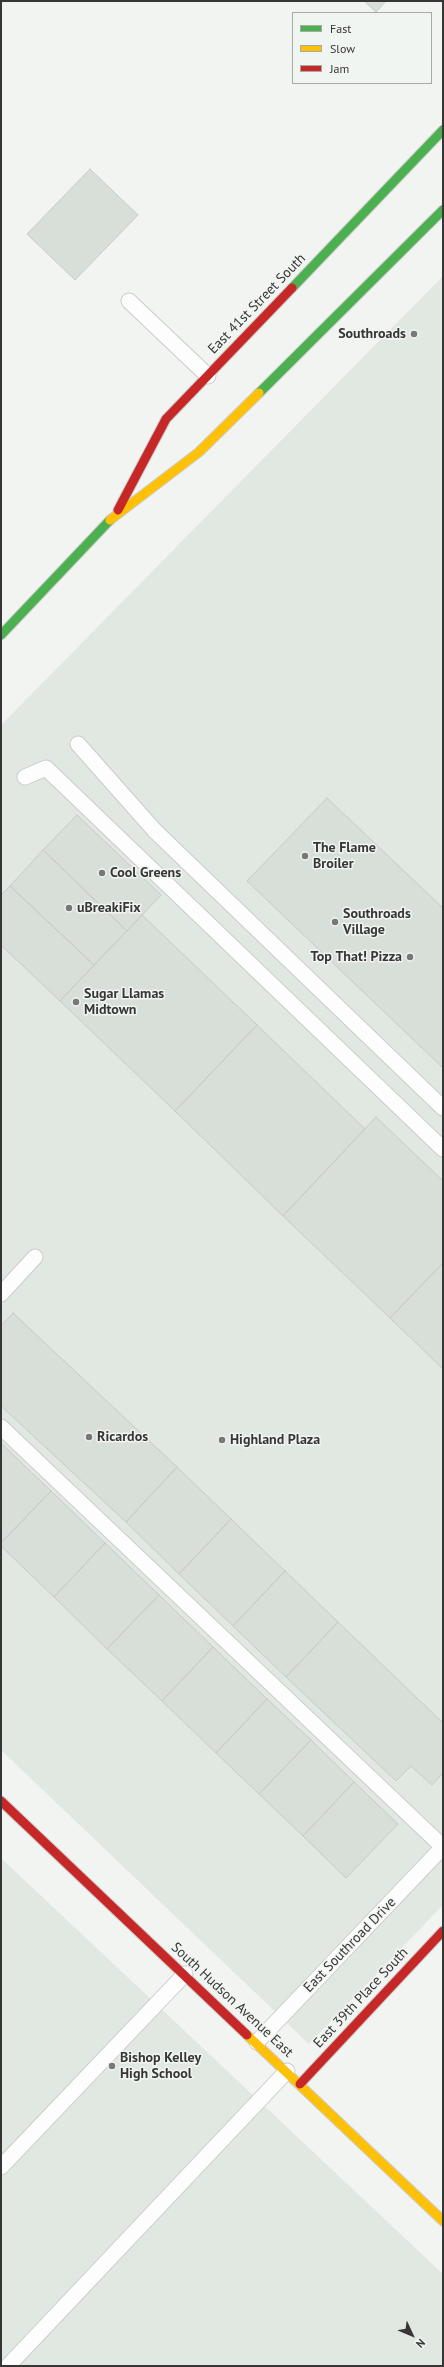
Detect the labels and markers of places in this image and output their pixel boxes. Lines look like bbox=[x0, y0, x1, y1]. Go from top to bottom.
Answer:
place label: Southroads bbox=[338, 326, 406, 342]
marker: Southroads bbox=[409, 329, 419, 339]
place label: The Flame Broiler bbox=[313, 840, 376, 872]
marker: The Flame Broiler bbox=[300, 851, 310, 861]
place label: Cool Greens bbox=[110, 865, 181, 881]
marker: Cool Greens bbox=[97, 868, 107, 878]
place label: uBreakiFix bbox=[77, 900, 141, 916]
marker: uBreakiFix bbox=[64, 903, 74, 913]
place label: Southroads Village bbox=[343, 906, 411, 938]
marker: Southroads Village bbox=[330, 917, 340, 927]
place label: Top That! Pizza bbox=[311, 949, 402, 965]
marker: Top That! Pizza bbox=[405, 952, 415, 962]
place label: Sugar Llamas Midtown bbox=[84, 986, 164, 1018]
marker: Sugar Llamas Midtown bbox=[71, 997, 81, 1007]
place label: Ricardos bbox=[97, 1429, 148, 1445]
marker: Ricardos bbox=[84, 1432, 94, 1442]
place label: Highland Plaza bbox=[230, 1432, 320, 1448]
marker: Highland Plaza bbox=[217, 1435, 227, 1445]
place label: Bishop Kelley High School bbox=[120, 2050, 201, 2082]
marker: Bishop Kelley High School bbox=[107, 2061, 117, 2071]

